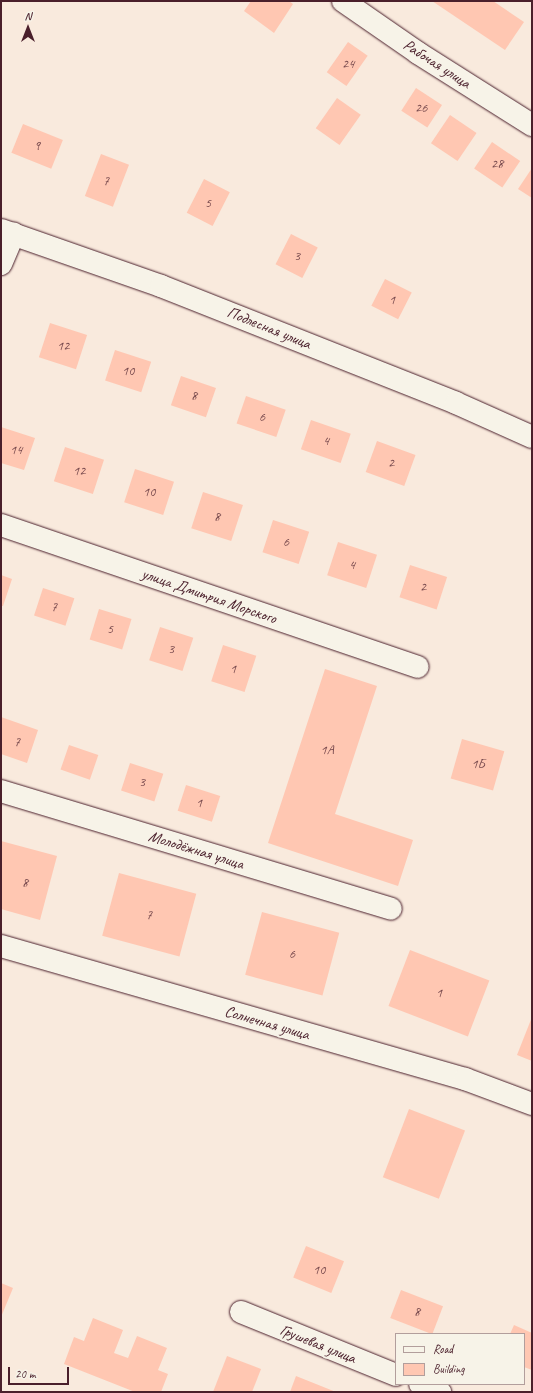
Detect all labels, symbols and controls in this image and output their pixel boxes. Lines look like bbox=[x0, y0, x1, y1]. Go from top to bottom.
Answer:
north arrow bbox=[8, 8, 48, 48]
text: N bbox=[25, 9, 31, 23]
street label: Рабочая улица bbox=[399, 35, 475, 93]
house number: 24 bbox=[342, 56, 354, 72]
house number: 26 bbox=[415, 100, 427, 116]
house number: 9 bbox=[34, 138, 40, 154]
house number: 28 bbox=[491, 156, 503, 172]
house number: 7 bbox=[103, 173, 109, 189]
house number: 5 bbox=[205, 195, 211, 211]
house number: 3 bbox=[294, 248, 300, 264]
house number: 1 bbox=[389, 292, 395, 308]
street label: Подлесная улица bbox=[224, 302, 314, 354]
house number: 12 bbox=[57, 338, 69, 354]
house number: 10 bbox=[122, 363, 134, 379]
house number: 8 bbox=[191, 388, 197, 404]
house number: 6 bbox=[259, 409, 265, 425]
house number: 4 bbox=[323, 433, 329, 449]
house number: 14 bbox=[10, 442, 22, 458]
house number: 2 bbox=[388, 455, 394, 471]
house number: 12 bbox=[73, 463, 85, 479]
house number: 10 bbox=[143, 484, 155, 500]
house number: 8 bbox=[214, 509, 220, 525]
house number: 6 bbox=[283, 534, 289, 550]
house number: 4 bbox=[349, 557, 355, 573]
street label: улица Дмитрия Морского bbox=[138, 564, 280, 628]
house number: 2 bbox=[420, 579, 426, 595]
house number: 7 bbox=[51, 599, 57, 615]
house number: 5 bbox=[107, 621, 113, 637]
house number: 3 bbox=[168, 641, 174, 657]
house number: 1 bbox=[230, 661, 236, 677]
house number: 7 bbox=[14, 734, 20, 750]
house number: 1А bbox=[320, 742, 334, 758]
house number: 1Б bbox=[471, 756, 485, 772]
house number: 3 bbox=[139, 774, 145, 790]
house number: 1 bbox=[196, 795, 202, 811]
street label: Молодёжная улица bbox=[145, 826, 247, 874]
house number: 8 bbox=[22, 875, 28, 891]
house number: 7 bbox=[146, 907, 152, 923]
house number: 6 bbox=[289, 946, 295, 962]
house number: 1 bbox=[436, 985, 442, 1001]
street label: Солнечная улица bbox=[222, 1002, 312, 1044]
house number: 10 bbox=[313, 1262, 325, 1278]
house number: 8 bbox=[414, 1304, 420, 1320]
street label: Грушевая улица bbox=[277, 1320, 359, 1368]
legend bbox=[395, 1333, 525, 1385]
text: Road bbox=[433, 1341, 453, 1357]
scale bar bbox=[10, 1359, 71, 1385]
text: Building bbox=[433, 1361, 465, 1377]
text: 20 m bbox=[15, 1366, 35, 1382]

